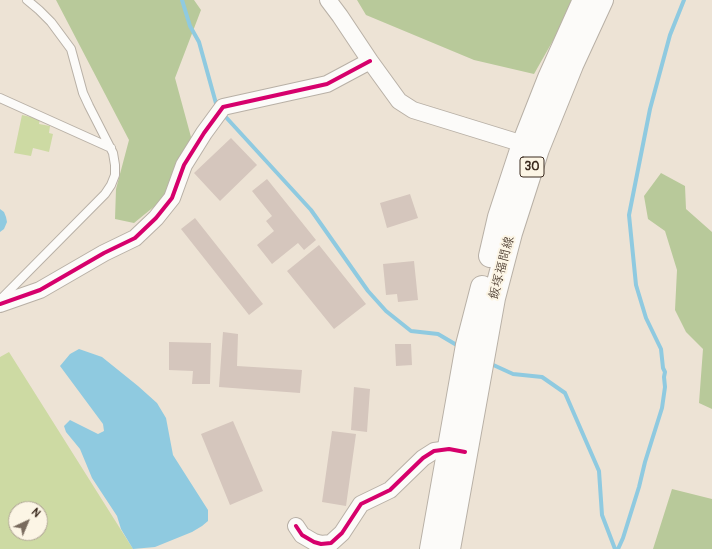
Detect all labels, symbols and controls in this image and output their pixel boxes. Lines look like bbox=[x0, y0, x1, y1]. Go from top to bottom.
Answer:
road number: 30 bbox=[520, 157, 544, 177]
street label: 飯塚福間線 bbox=[486, 235, 518, 301]
north arrow bbox=[8, 501, 48, 541]
text: N bbox=[29, 505, 43, 520]

